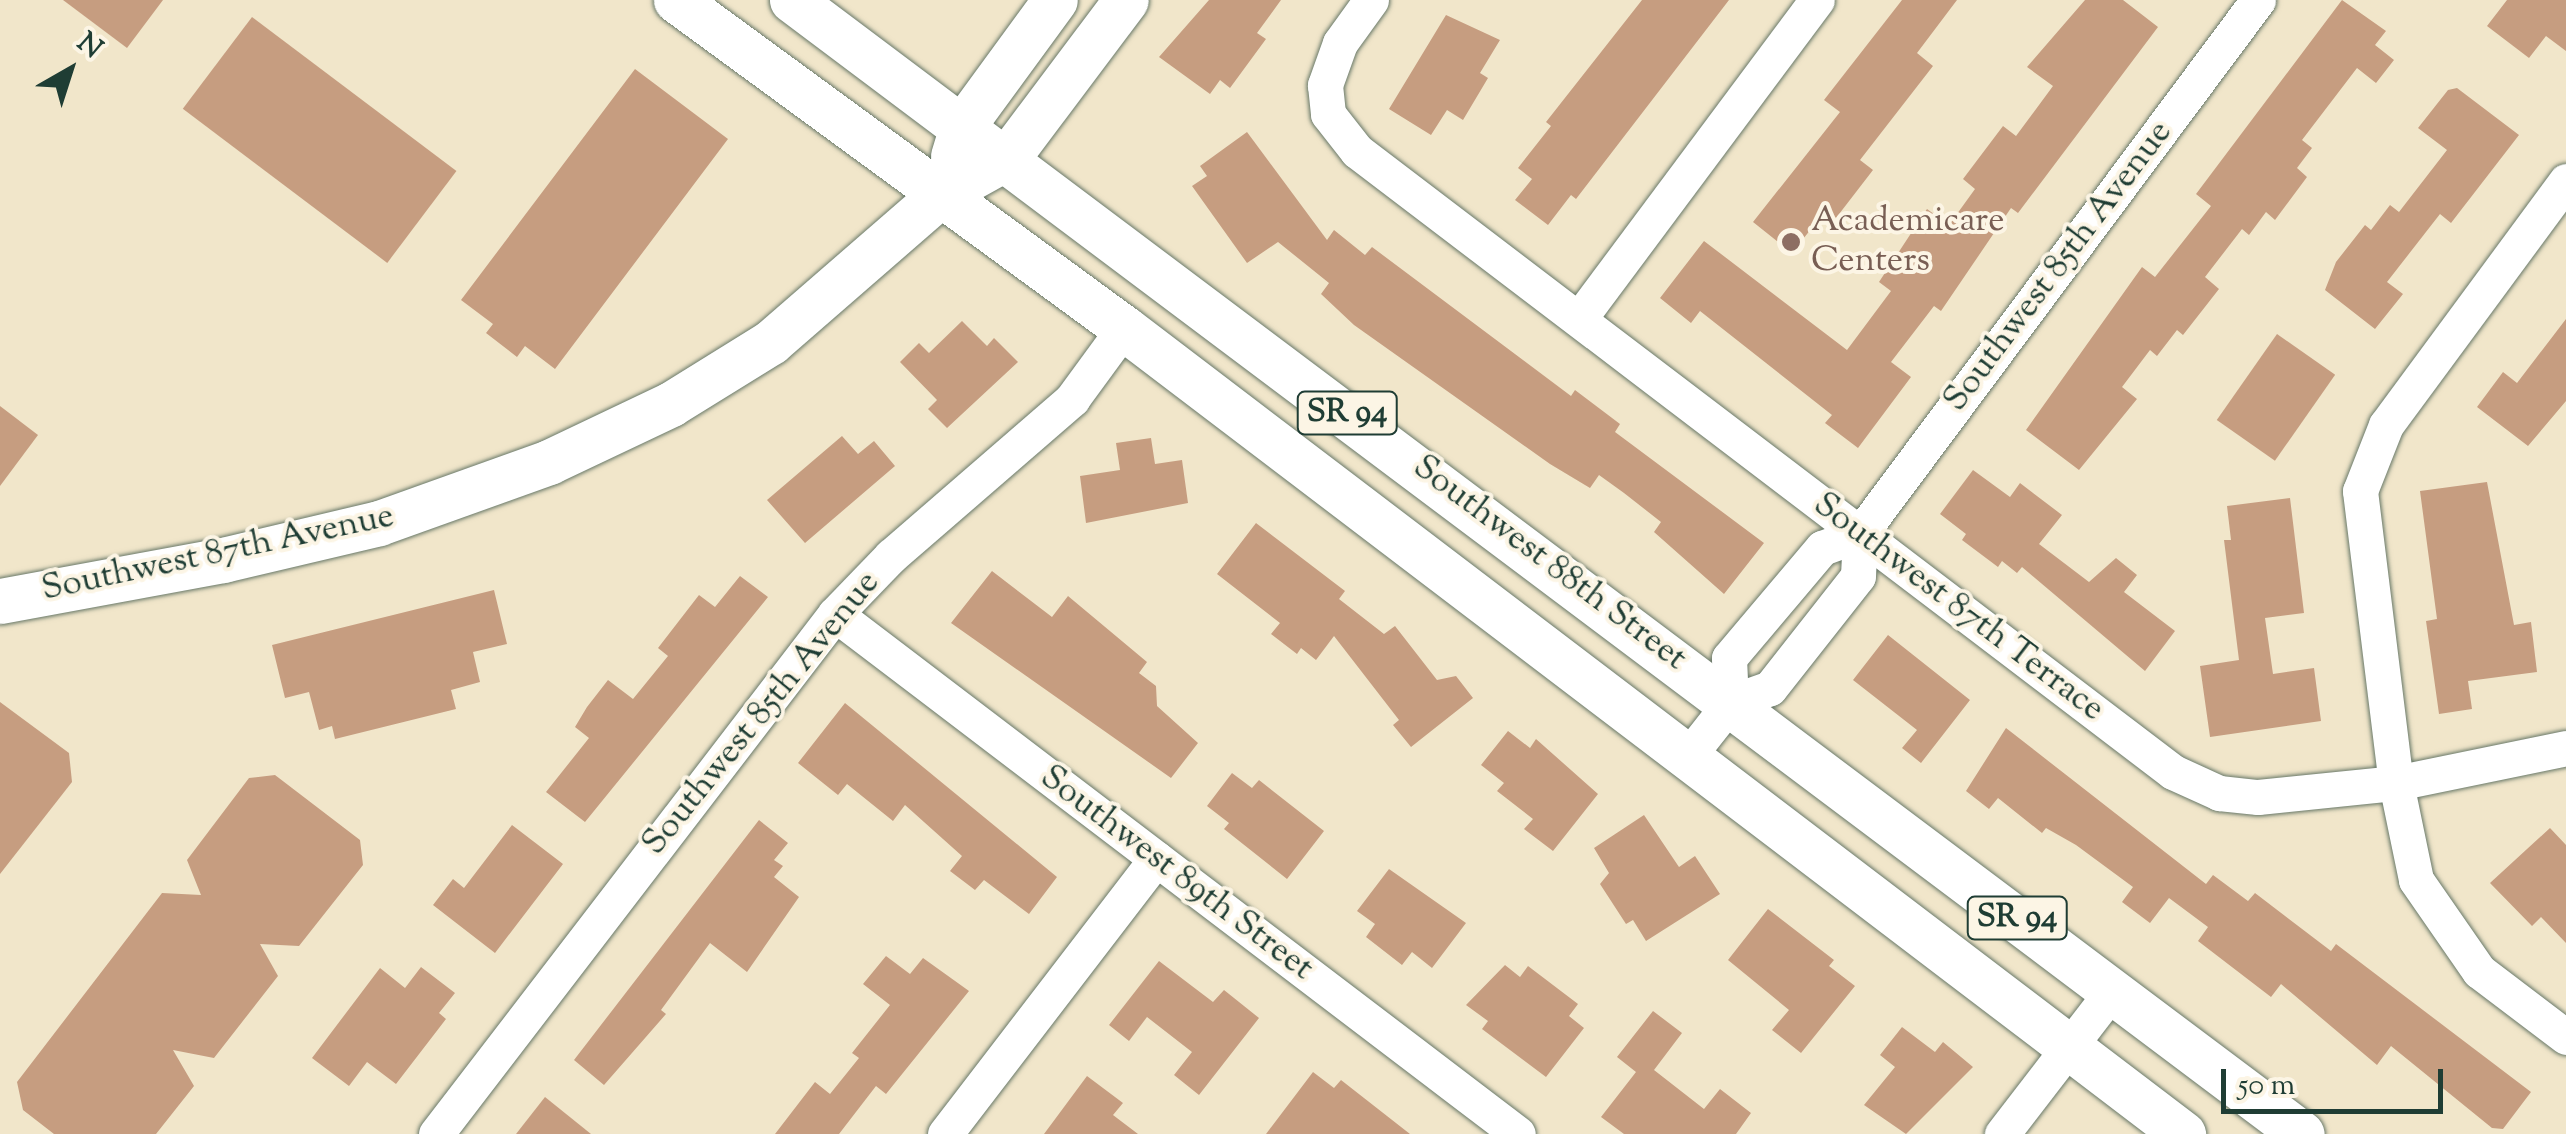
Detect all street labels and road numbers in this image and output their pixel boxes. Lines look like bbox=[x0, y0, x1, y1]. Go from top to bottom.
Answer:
street label: Southwest 85th Avenue bbox=[1936, 113, 2182, 421]
road number: SR 94 bbox=[1294, 386, 1400, 440]
street label: Southwest 88th Street bbox=[1404, 447, 1694, 681]
street label: Southwest 87th Terrace bbox=[1804, 485, 2112, 731]
street label: Southwest 87th Avenue bbox=[38, 496, 398, 612]
street label: Southwest 85th Avenue bbox=[634, 563, 890, 865]
street label: Southwest 89th Street bbox=[1031, 757, 1321, 991]
road number: SR 94 bbox=[1964, 891, 2070, 945]

